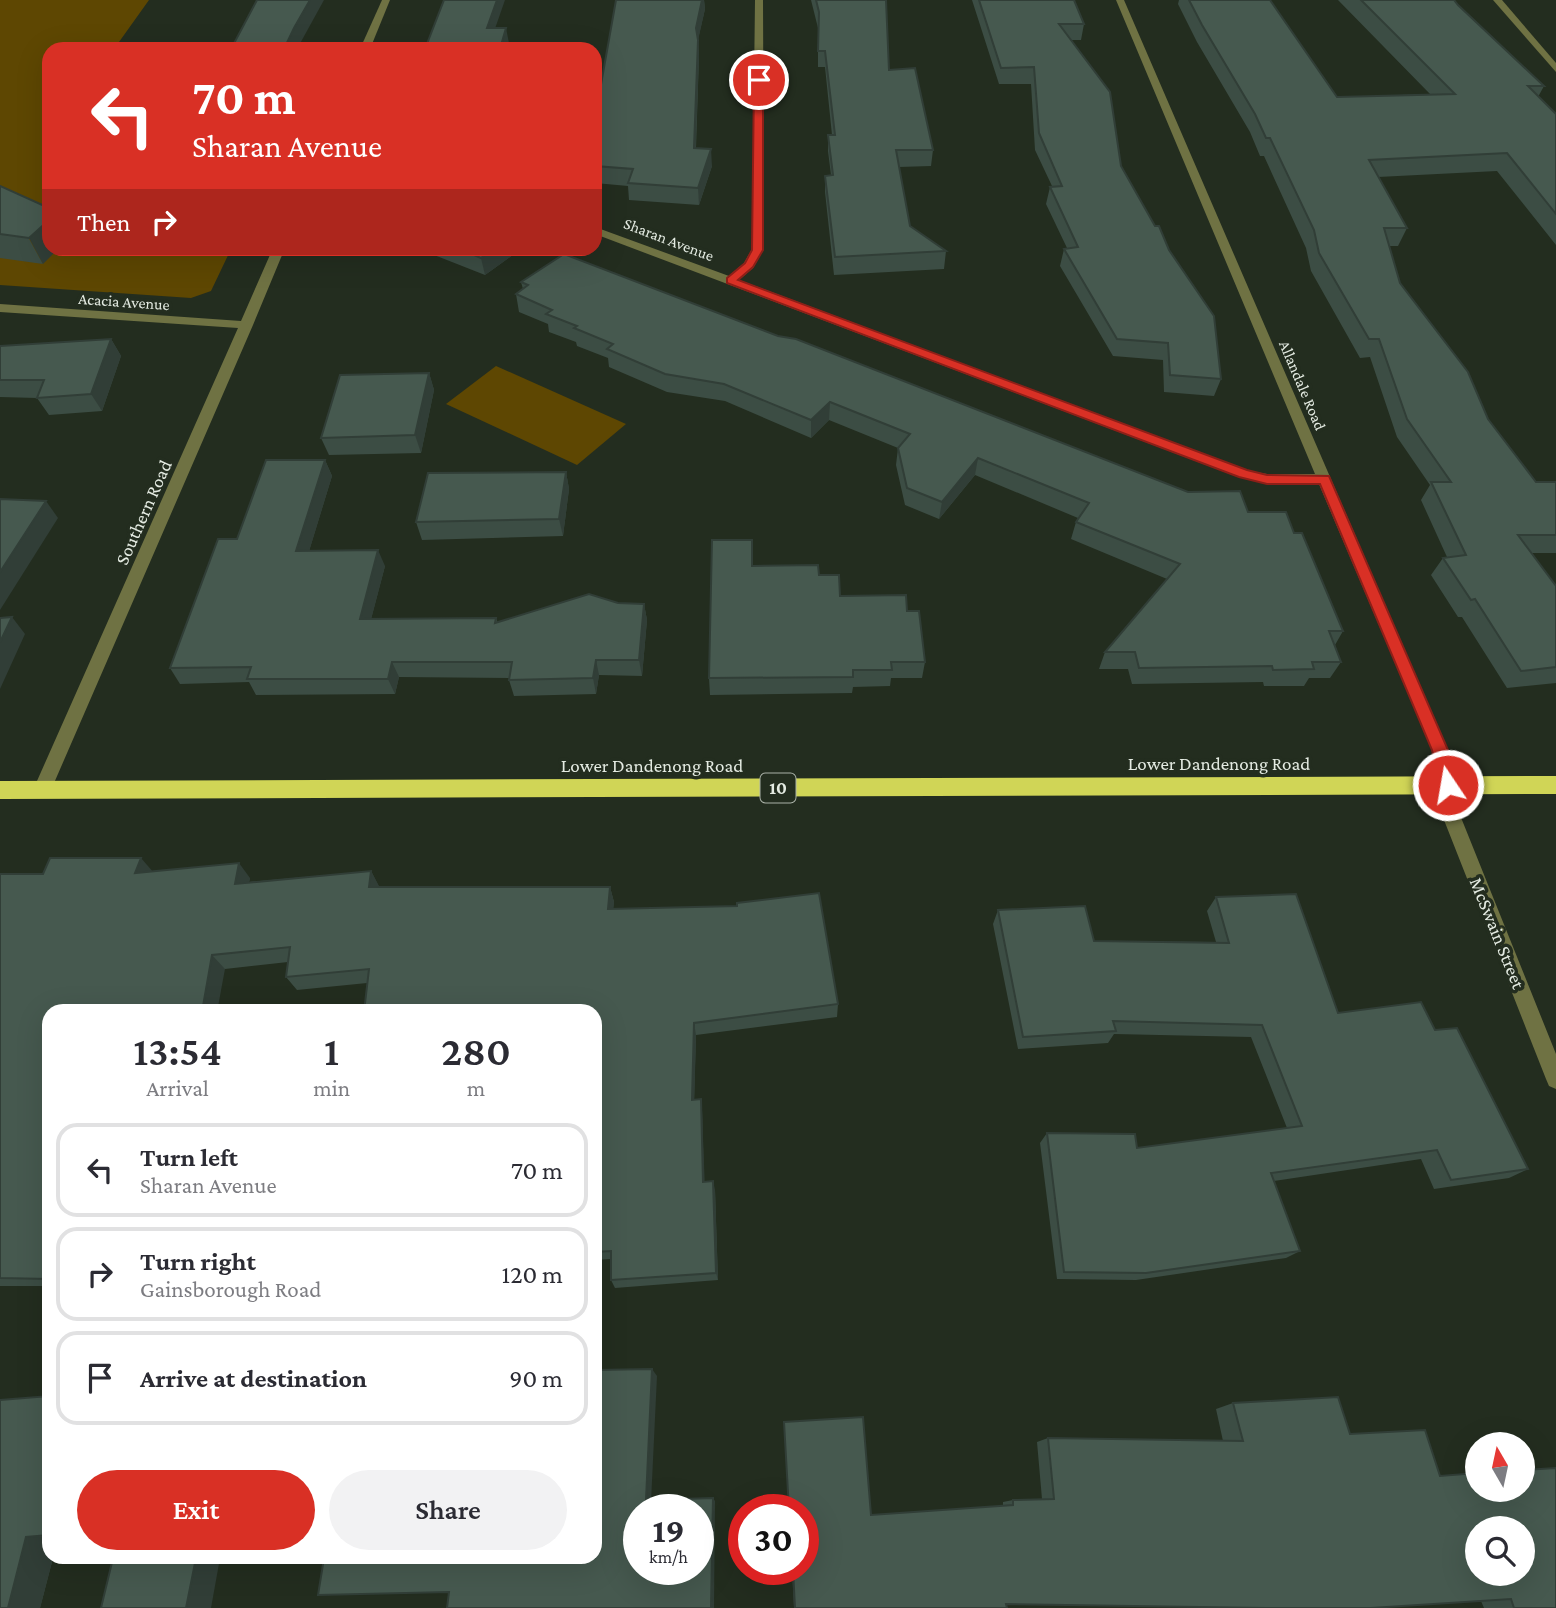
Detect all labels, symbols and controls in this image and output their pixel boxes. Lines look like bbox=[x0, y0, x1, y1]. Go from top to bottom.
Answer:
pin bbox=[729, 50, 789, 110]
icon: arrive bbox=[740, 61, 778, 99]
icon: left bbox=[77, 70, 168, 161]
text: 70 m bbox=[192, 70, 296, 125]
text: Sharan Avenue bbox=[192, 128, 382, 164]
icon: right bbox=[145, 203, 183, 241]
text: Then bbox=[77, 208, 131, 237]
street label: Sharan Avenue bbox=[621, 215, 716, 264]
street label: Acacia Avenue bbox=[78, 290, 170, 313]
street label: Allandale Road bbox=[1276, 338, 1329, 433]
street label: Southern Road bbox=[111, 457, 176, 568]
position arrow bbox=[1411, 748, 1485, 822]
street label: Lower Dandenong Road bbox=[1128, 753, 1310, 774]
street label: Lower Dandenong Road bbox=[561, 755, 743, 776]
road number: 10 bbox=[760, 774, 796, 802]
street label: McSwain Street bbox=[1466, 874, 1530, 993]
text: 13:54 bbox=[133, 1027, 222, 1074]
text: 1 bbox=[324, 1027, 339, 1074]
text: 280 bbox=[441, 1027, 511, 1074]
text: Arrival bbox=[146, 1075, 209, 1101]
text: min bbox=[313, 1075, 350, 1101]
text: m bbox=[467, 1075, 485, 1101]
text: Turn left bbox=[140, 1143, 238, 1172]
icon: left bbox=[81, 1151, 119, 1189]
text: 70 m bbox=[511, 1156, 563, 1185]
text: Sharan Avenue bbox=[140, 1172, 277, 1198]
text: Turn right bbox=[140, 1247, 256, 1276]
icon: right bbox=[81, 1255, 119, 1293]
text: 120 m bbox=[502, 1260, 563, 1289]
text: Gainsborough Road bbox=[140, 1276, 321, 1302]
icon: arrive bbox=[81, 1359, 119, 1397]
text: Arrive at destination bbox=[140, 1364, 367, 1393]
text: 90 m bbox=[509, 1364, 563, 1393]
north arrow bbox=[1465, 1432, 1535, 1502]
map controls bbox=[1465, 1432, 1535, 1586]
button: Exit bbox=[77, 1470, 315, 1550]
button: Share bbox=[329, 1470, 567, 1550]
speed limit sign: 30 bbox=[728, 1494, 819, 1585]
text: 19 bbox=[652, 1511, 685, 1550]
button: search bbox=[1465, 1516, 1535, 1586]
text: km/h bbox=[649, 1547, 688, 1567]

